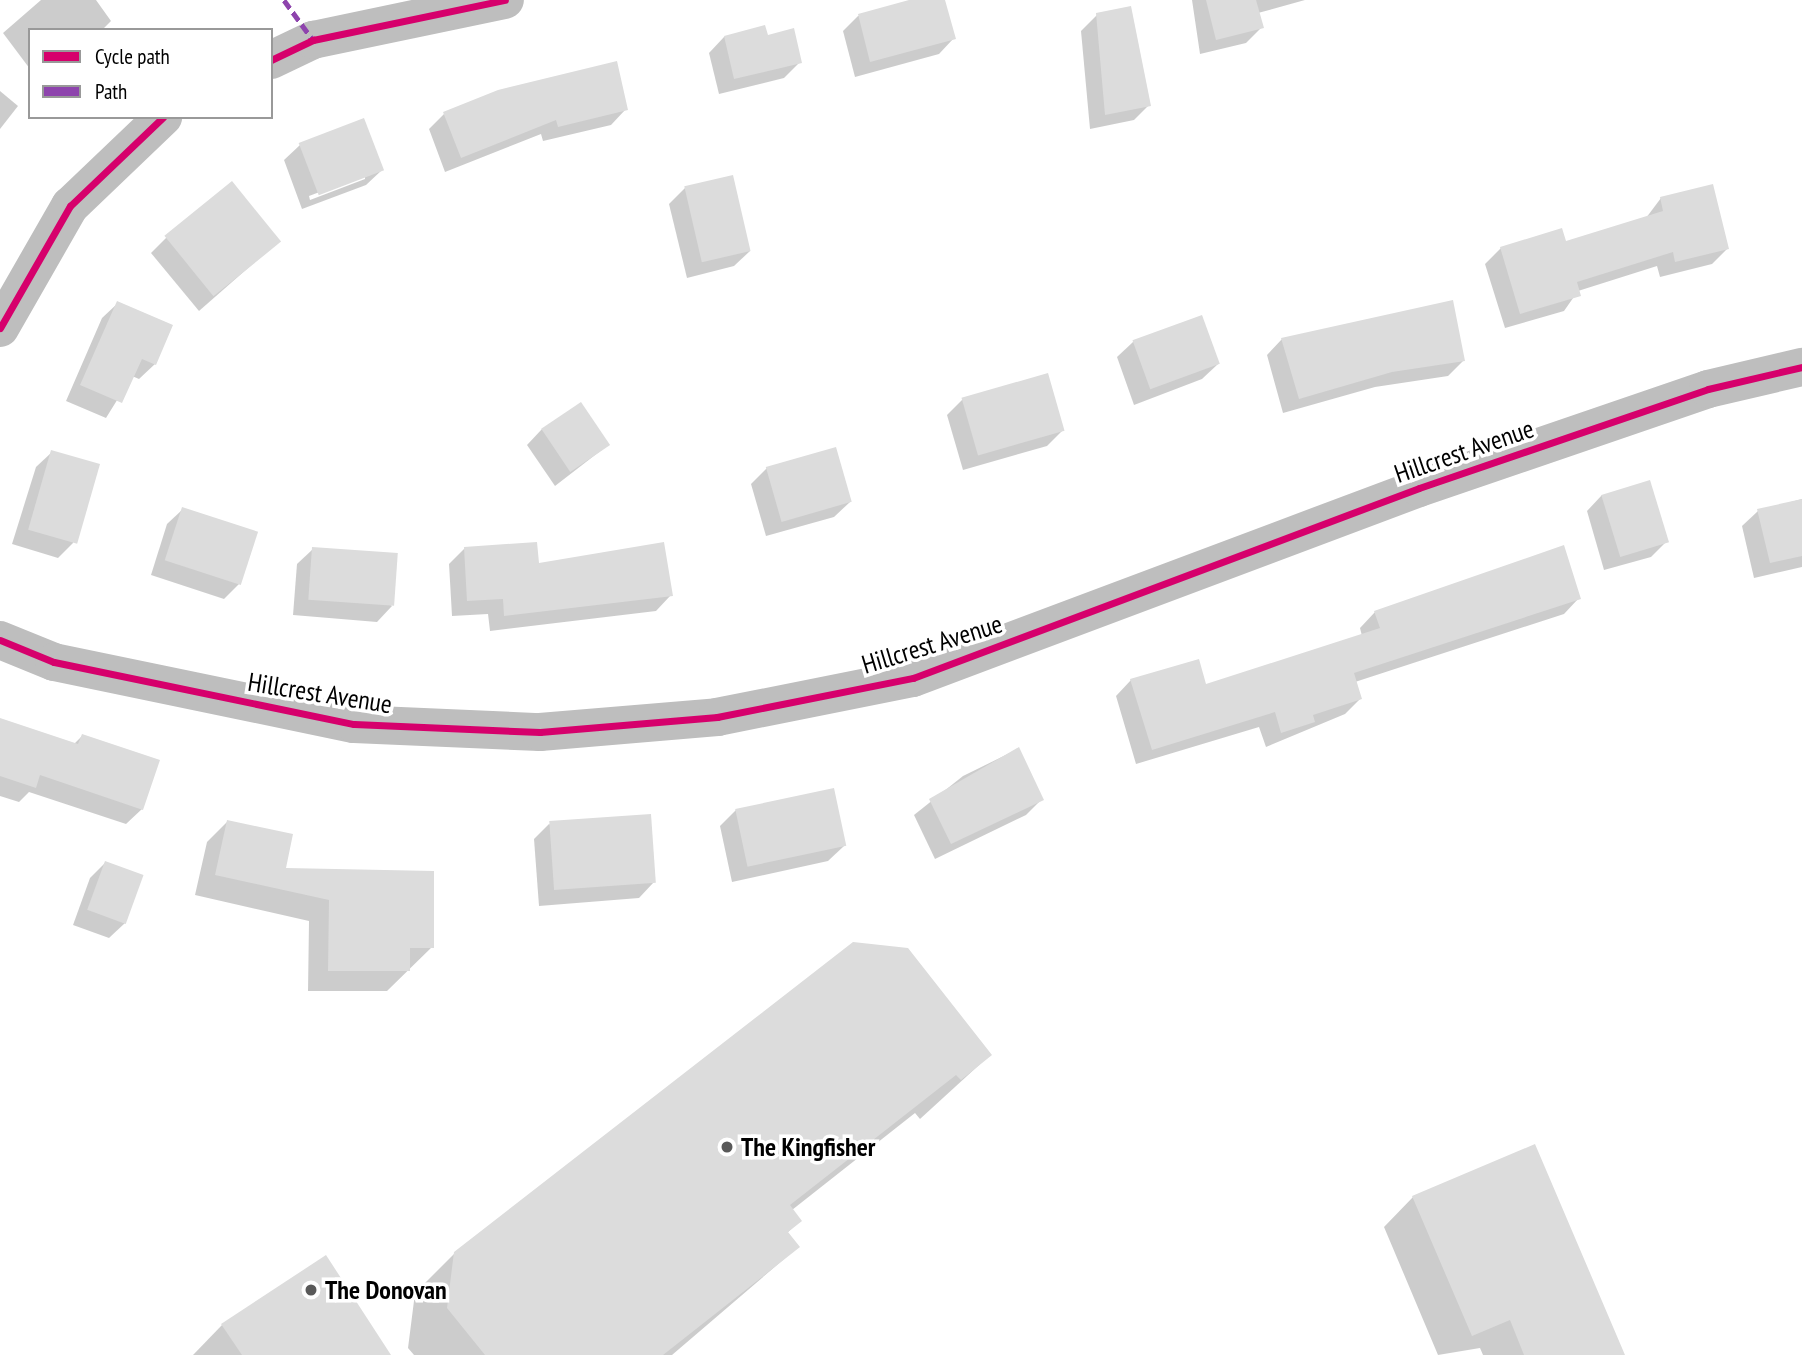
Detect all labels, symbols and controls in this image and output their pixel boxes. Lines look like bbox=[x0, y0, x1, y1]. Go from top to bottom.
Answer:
legend bbox=[28, 28, 273, 119]
text: Cycle path bbox=[95, 43, 170, 70]
text: Path bbox=[95, 78, 127, 105]
street label: Hillcrest Avenue bbox=[1390, 412, 1538, 490]
street label: Hillcrest Avenue bbox=[858, 608, 1006, 680]
street label: Hillcrest Avenue bbox=[245, 666, 395, 720]
place label: The Kingfisher bbox=[741, 1131, 875, 1163]
marker: The Kingfisher bbox=[719, 1139, 735, 1155]
place label: The Donovan bbox=[325, 1274, 447, 1306]
marker: The Donovan bbox=[303, 1282, 319, 1298]

